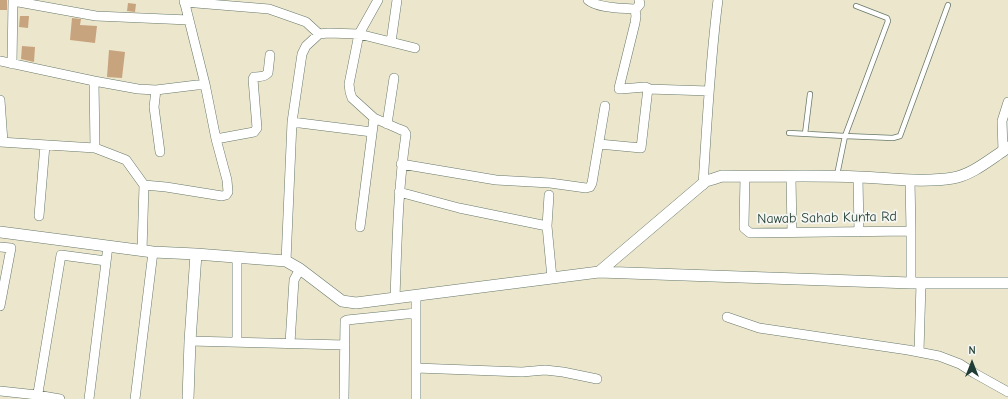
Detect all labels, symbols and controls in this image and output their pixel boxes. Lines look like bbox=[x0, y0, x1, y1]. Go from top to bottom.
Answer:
street label: Nawab Sahab Kunta Rd bbox=[757, 208, 897, 228]
north arrow bbox=[952, 343, 992, 383]
text: N bbox=[968, 344, 976, 357]

